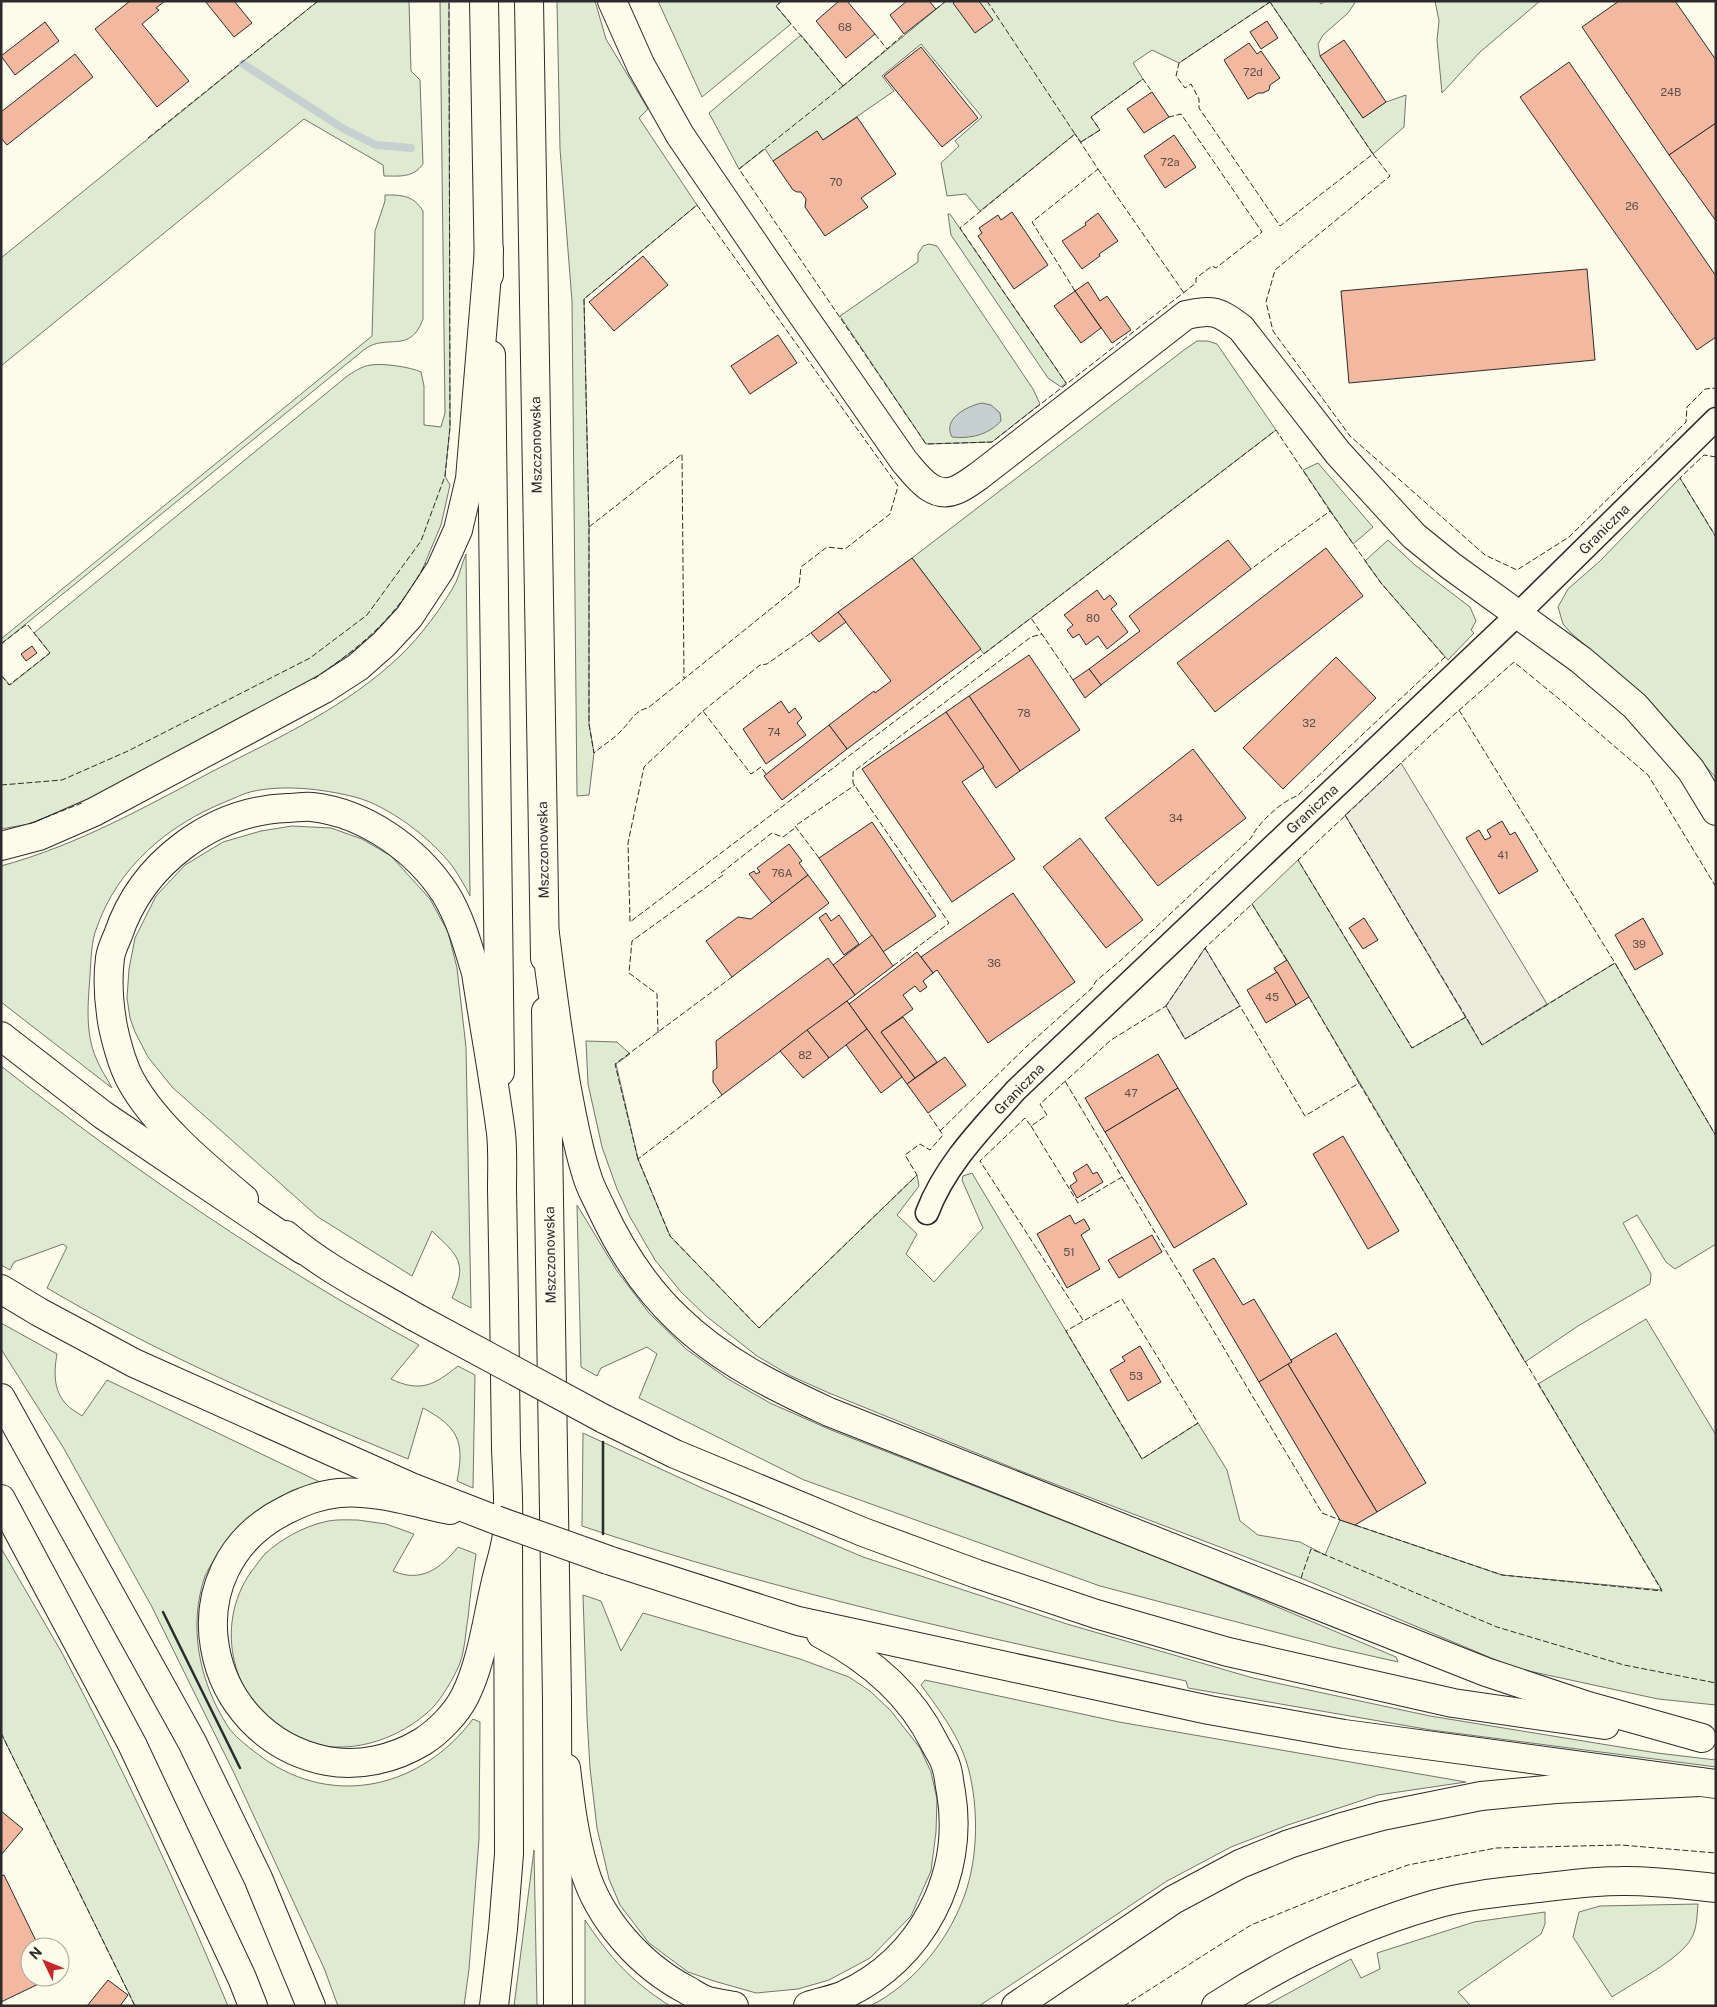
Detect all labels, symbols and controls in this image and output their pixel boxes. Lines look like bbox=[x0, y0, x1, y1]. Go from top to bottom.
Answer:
house number: 68 bbox=[838, 21, 852, 33]
house number: 72d bbox=[1243, 66, 1263, 78]
house number: 24B bbox=[1661, 86, 1681, 98]
house number: 72a bbox=[1160, 156, 1180, 168]
house number: 70 bbox=[829, 176, 843, 188]
house number: 26 bbox=[1625, 200, 1639, 212]
street label: Mszczonowska bbox=[527, 396, 545, 494]
street label: Graniczna bbox=[1575, 500, 1633, 558]
house number: 80 bbox=[1086, 612, 1100, 624]
house number: 78 bbox=[1017, 707, 1031, 719]
house number: 32 bbox=[1302, 717, 1316, 729]
house number: 74 bbox=[767, 726, 781, 738]
street label: Graniczna bbox=[1283, 781, 1341, 837]
street label: Mszczonowska bbox=[534, 801, 552, 899]
house number: 34 bbox=[1169, 812, 1183, 824]
house number: 41 bbox=[1497, 849, 1509, 861]
house number: 76A bbox=[771, 867, 793, 879]
house number: 39 bbox=[1632, 938, 1646, 950]
house number: 36 bbox=[987, 957, 1001, 969]
house number: 45 bbox=[1265, 991, 1279, 1003]
house number: 82 bbox=[798, 1049, 812, 1061]
street label: Graniczna bbox=[991, 1060, 1047, 1118]
house number: 47 bbox=[1124, 1087, 1138, 1099]
street label: Mszczonowska bbox=[541, 1206, 559, 1304]
house number: 51 bbox=[1063, 1246, 1075, 1258]
house number: 53 bbox=[1129, 1370, 1143, 1382]
north arrow bbox=[20, 1937, 70, 1987]
text: N bbox=[26, 1944, 45, 1963]

